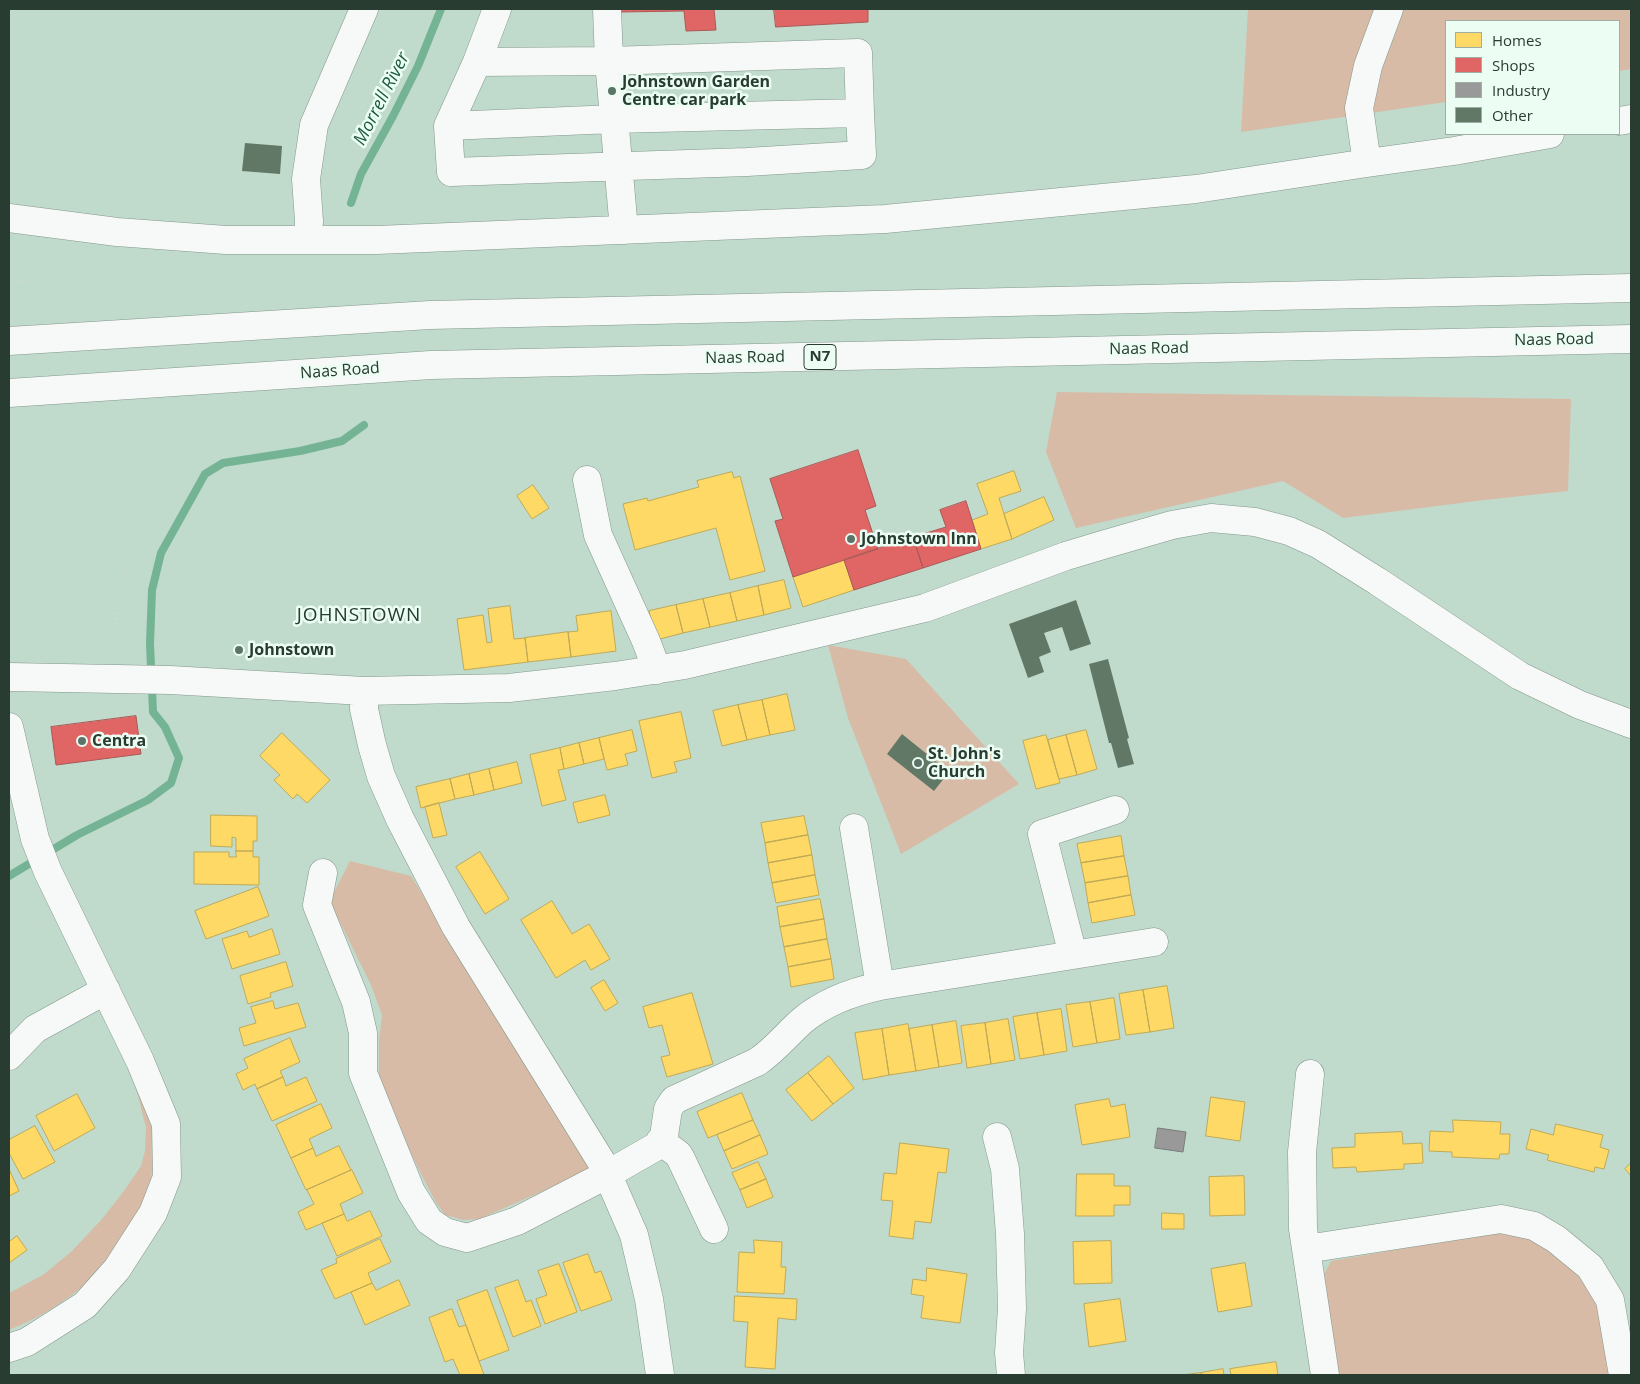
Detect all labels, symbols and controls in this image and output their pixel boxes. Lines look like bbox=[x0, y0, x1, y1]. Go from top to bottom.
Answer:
legend bbox=[1445, 20, 1620, 135]
text: Homes bbox=[1492, 30, 1542, 50]
water label: Morrell River bbox=[349, 49, 415, 149]
text: Shops bbox=[1492, 55, 1535, 75]
place label: Johnstown Garden Centre car park bbox=[622, 72, 770, 110]
text: Industry bbox=[1492, 80, 1550, 100]
marker: Johnstown Garden Centre car park bbox=[606, 85, 618, 97]
text: Other bbox=[1492, 105, 1533, 125]
street label: Naas Road bbox=[1514, 330, 1594, 350]
street label: Naas Road bbox=[1109, 339, 1189, 359]
road number: N7 bbox=[804, 344, 836, 370]
street label: Naas Road bbox=[705, 348, 785, 368]
street label: Naas Road bbox=[300, 359, 380, 383]
place label: Johnstown Inn bbox=[861, 529, 977, 549]
marker: Johnstown Inn bbox=[845, 533, 857, 545]
district label: JOHNSTOWN bbox=[296, 605, 422, 627]
place label: Johnstown bbox=[249, 640, 334, 660]
marker: Johnstown bbox=[233, 644, 245, 656]
place label: Centra bbox=[92, 731, 146, 751]
marker: Centra bbox=[76, 735, 88, 747]
place label: St. John's Church bbox=[928, 744, 1001, 782]
marker: St. John's Church bbox=[912, 757, 924, 769]

